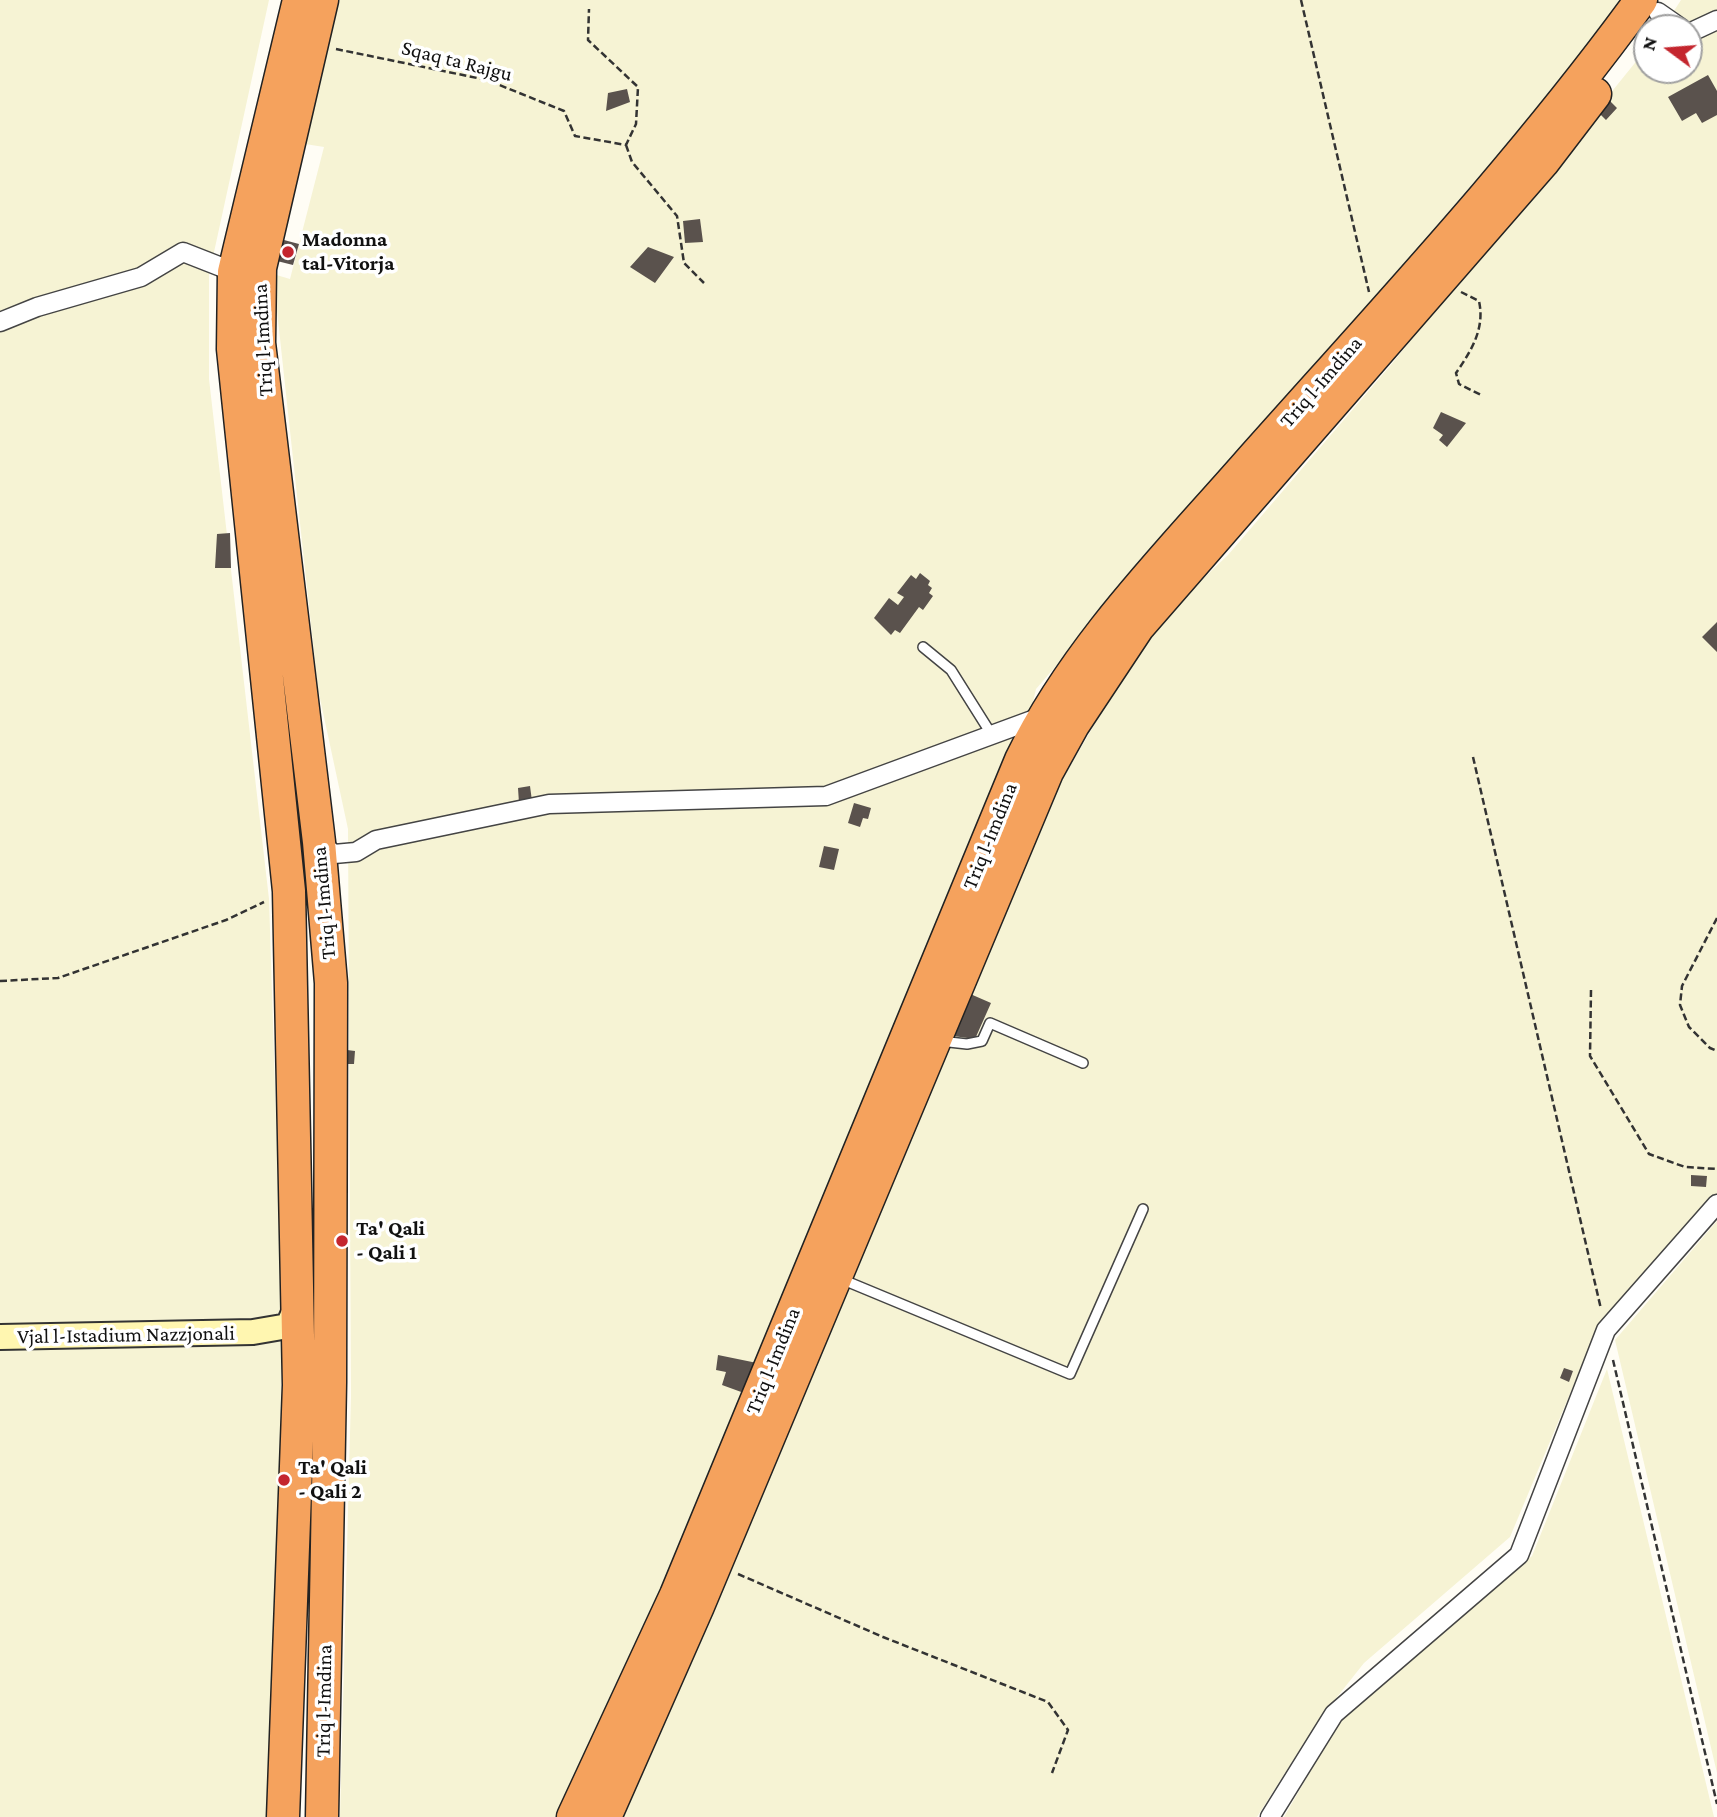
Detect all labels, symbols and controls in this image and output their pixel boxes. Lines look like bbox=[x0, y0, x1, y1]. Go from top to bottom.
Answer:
north arrow bbox=[1633, 14, 1703, 84]
street label: Sqaq ta Rajgu bbox=[399, 35, 515, 87]
text: N bbox=[1637, 35, 1661, 53]
place label: Madonna tal-Vitorja bbox=[302, 227, 394, 277]
marker: Madonna tal-Vitorja bbox=[280, 244, 296, 260]
street label: Triq l-Imdina bbox=[247, 283, 279, 397]
street label: Triq l-Imdina bbox=[1274, 331, 1368, 433]
street label: Triq l-Imdina bbox=[957, 779, 1023, 893]
street label: Triq l-Imdina bbox=[307, 846, 341, 960]
place label: Ta' Qali - Qali 1 bbox=[356, 1216, 425, 1266]
marker: Ta' Qali - Qali 1 bbox=[334, 1233, 350, 1249]
street label: Triq l-Imdina bbox=[740, 1304, 806, 1418]
street label: Vjal l-Istadium Nazzjonali bbox=[17, 1321, 235, 1349]
place label: Ta' Qali - Qali 2 bbox=[298, 1455, 367, 1505]
marker: Ta' Qali - Qali 2 bbox=[276, 1472, 292, 1488]
street label: Triq l-Imdina bbox=[310, 1644, 338, 1758]

